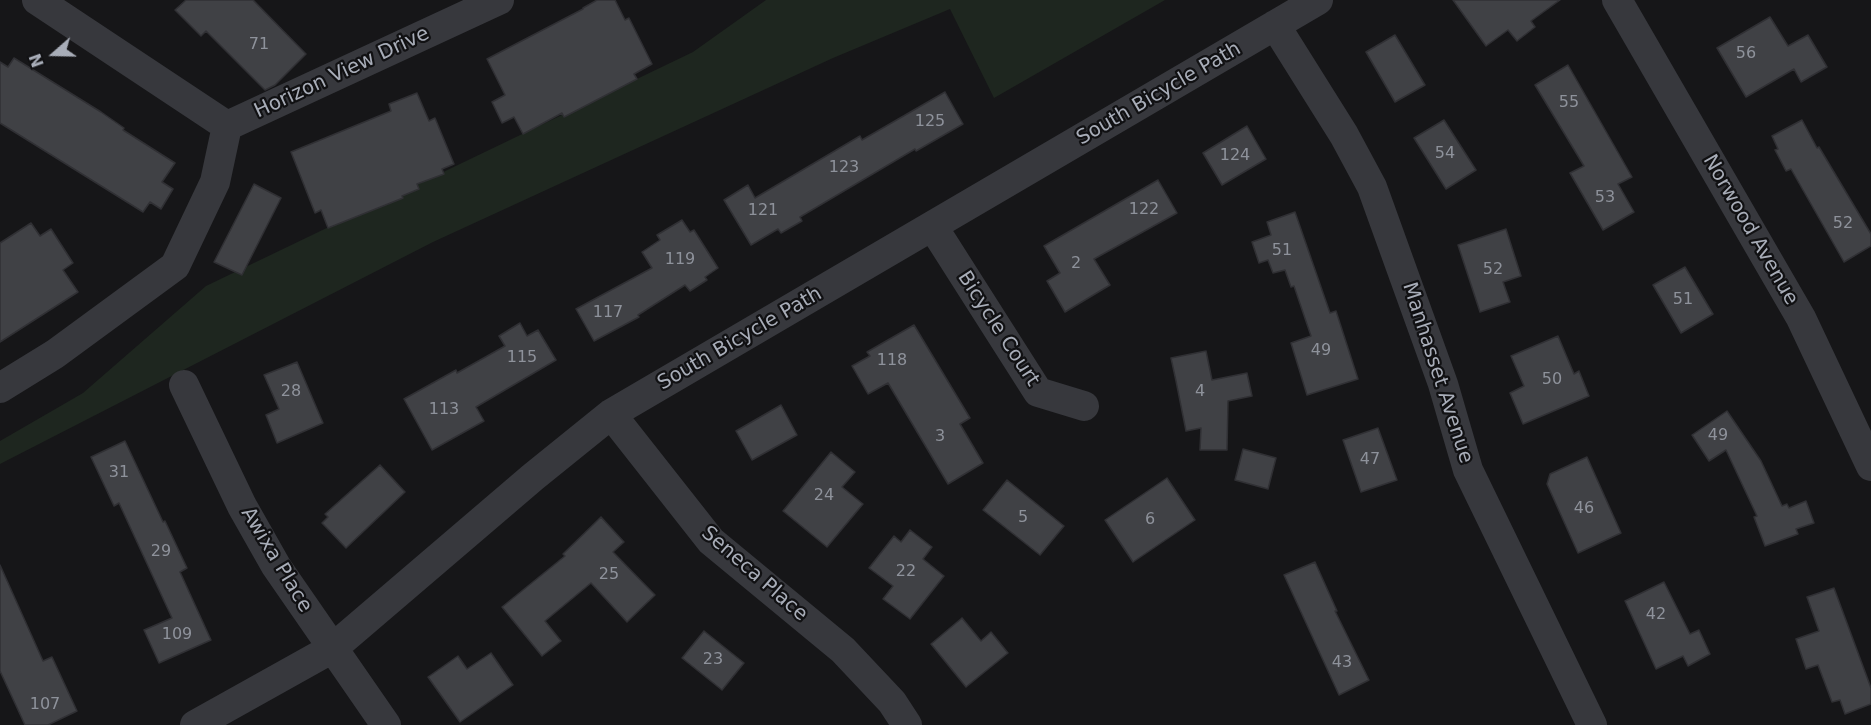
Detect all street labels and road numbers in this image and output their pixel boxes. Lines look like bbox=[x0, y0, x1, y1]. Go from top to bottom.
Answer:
street label: Horizon View Drive bbox=[251, 22, 433, 124]
street label: South Bicycle Path bbox=[1073, 37, 1245, 151]
street label: Norwood Avenue bbox=[1697, 151, 1803, 309]
street label: Bicycle Court bbox=[952, 267, 1044, 391]
street label: Manhasset Avenue bbox=[1396, 280, 1478, 466]
street label: South Bicycle Path bbox=[654, 282, 826, 396]
street label: Awixa Place bbox=[235, 503, 317, 617]
street label: Seneca Place bbox=[696, 521, 812, 627]

